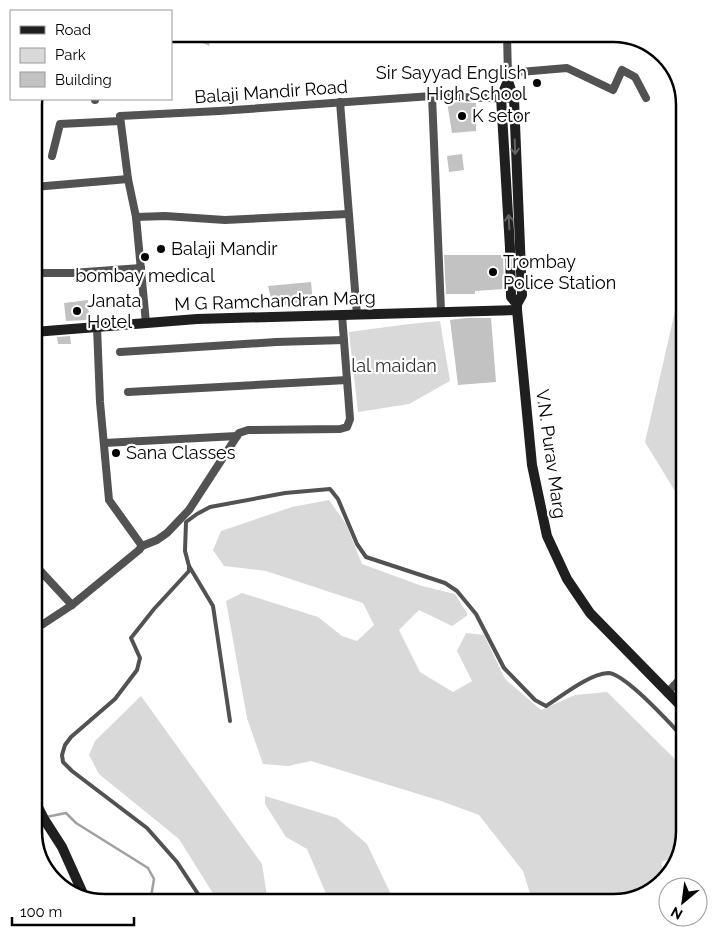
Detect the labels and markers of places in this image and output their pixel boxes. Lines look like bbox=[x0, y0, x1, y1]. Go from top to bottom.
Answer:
place label: Sir Sayyad English High School bbox=[376, 62, 527, 104]
marker: Sir Sayyad English High School bbox=[531, 77, 543, 89]
place label: K setor bbox=[472, 105, 531, 126]
marker: K setor bbox=[456, 110, 468, 122]
place label: Balaji Mandir bbox=[171, 238, 278, 259]
marker: Balaji Mandir bbox=[155, 243, 167, 255]
marker: bombay medical bbox=[139, 251, 151, 263]
place label: Trombay Police Station bbox=[503, 251, 616, 293]
place label: bombay medical bbox=[75, 265, 215, 286]
marker: Trombay Police Station bbox=[487, 266, 499, 278]
place label: Janata Hotel bbox=[87, 290, 141, 332]
marker: Janata Hotel bbox=[71, 305, 83, 317]
place label: Sana Classes bbox=[126, 442, 236, 463]
marker: Sana Classes bbox=[110, 447, 122, 459]

